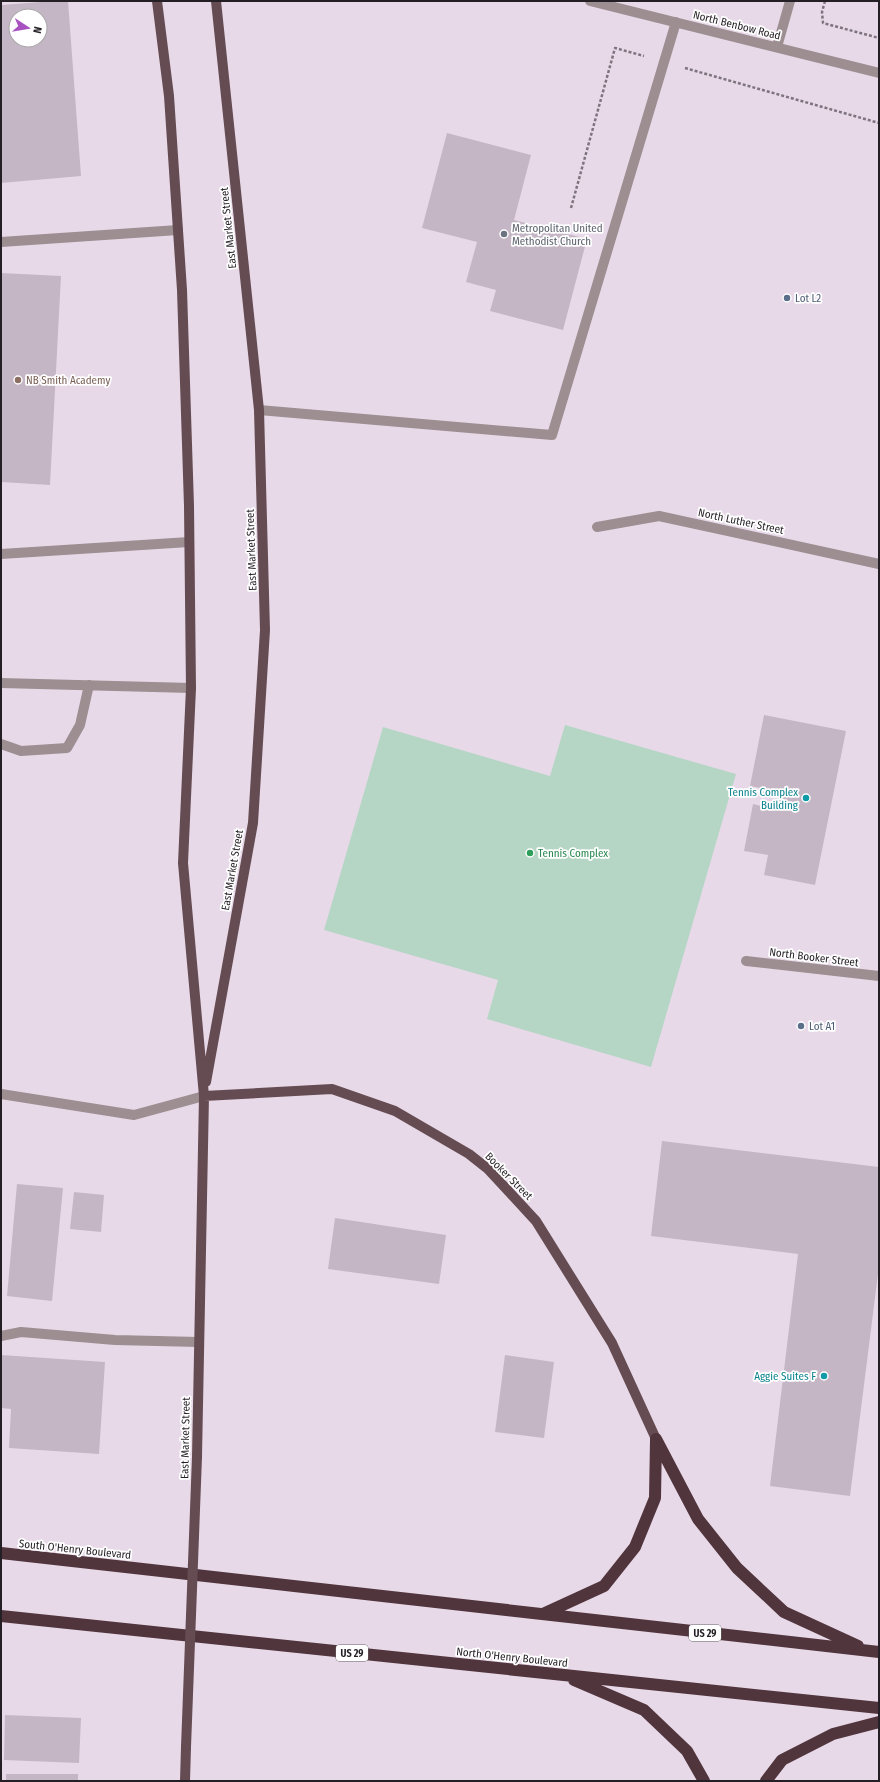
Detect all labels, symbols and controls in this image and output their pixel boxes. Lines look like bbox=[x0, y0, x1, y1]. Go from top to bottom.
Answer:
north arrow bbox=[8, 8, 48, 48]
street label: North Benbow Road bbox=[692, 8, 782, 43]
text: N bbox=[30, 25, 44, 35]
street label: East Market Street bbox=[218, 186, 239, 269]
place label: Metropolitan United Methodist Church bbox=[512, 222, 603, 248]
marker: Metropolitan United Methodist Church bbox=[499, 229, 509, 239]
place label: Lot L2 bbox=[795, 292, 821, 305]
marker: Lot L2 bbox=[782, 293, 792, 303]
place label: NB Smith Academy bbox=[26, 374, 110, 387]
marker: NB Smith Academy bbox=[13, 375, 23, 385]
street label: North Luther Street bbox=[697, 506, 785, 537]
street label: East Market Street bbox=[244, 508, 259, 591]
place label: Tennis Complex Building bbox=[728, 786, 799, 812]
marker: Tennis Complex Building bbox=[801, 793, 811, 803]
street label: East Market Street bbox=[219, 828, 246, 912]
place label: Tennis Complex bbox=[538, 847, 608, 860]
marker: Tennis Complex bbox=[525, 848, 535, 858]
street label: North Booker Street bbox=[769, 946, 860, 969]
place label: Lot A1 bbox=[809, 1020, 835, 1033]
marker: Lot A1 bbox=[796, 1021, 806, 1031]
street label: Booker Street bbox=[482, 1150, 535, 1203]
place label: Aggie Suites F bbox=[754, 1370, 816, 1383]
marker: Aggie Suites F bbox=[819, 1371, 829, 1381]
street label: East Market Street bbox=[178, 1397, 193, 1479]
street label: South O'Henry Boulevard bbox=[18, 1537, 132, 1562]
road number: US 29 bbox=[689, 1625, 721, 1641]
road number: US 29 bbox=[336, 1645, 368, 1661]
street label: North O'Henry Boulevard bbox=[456, 1645, 568, 1670]

